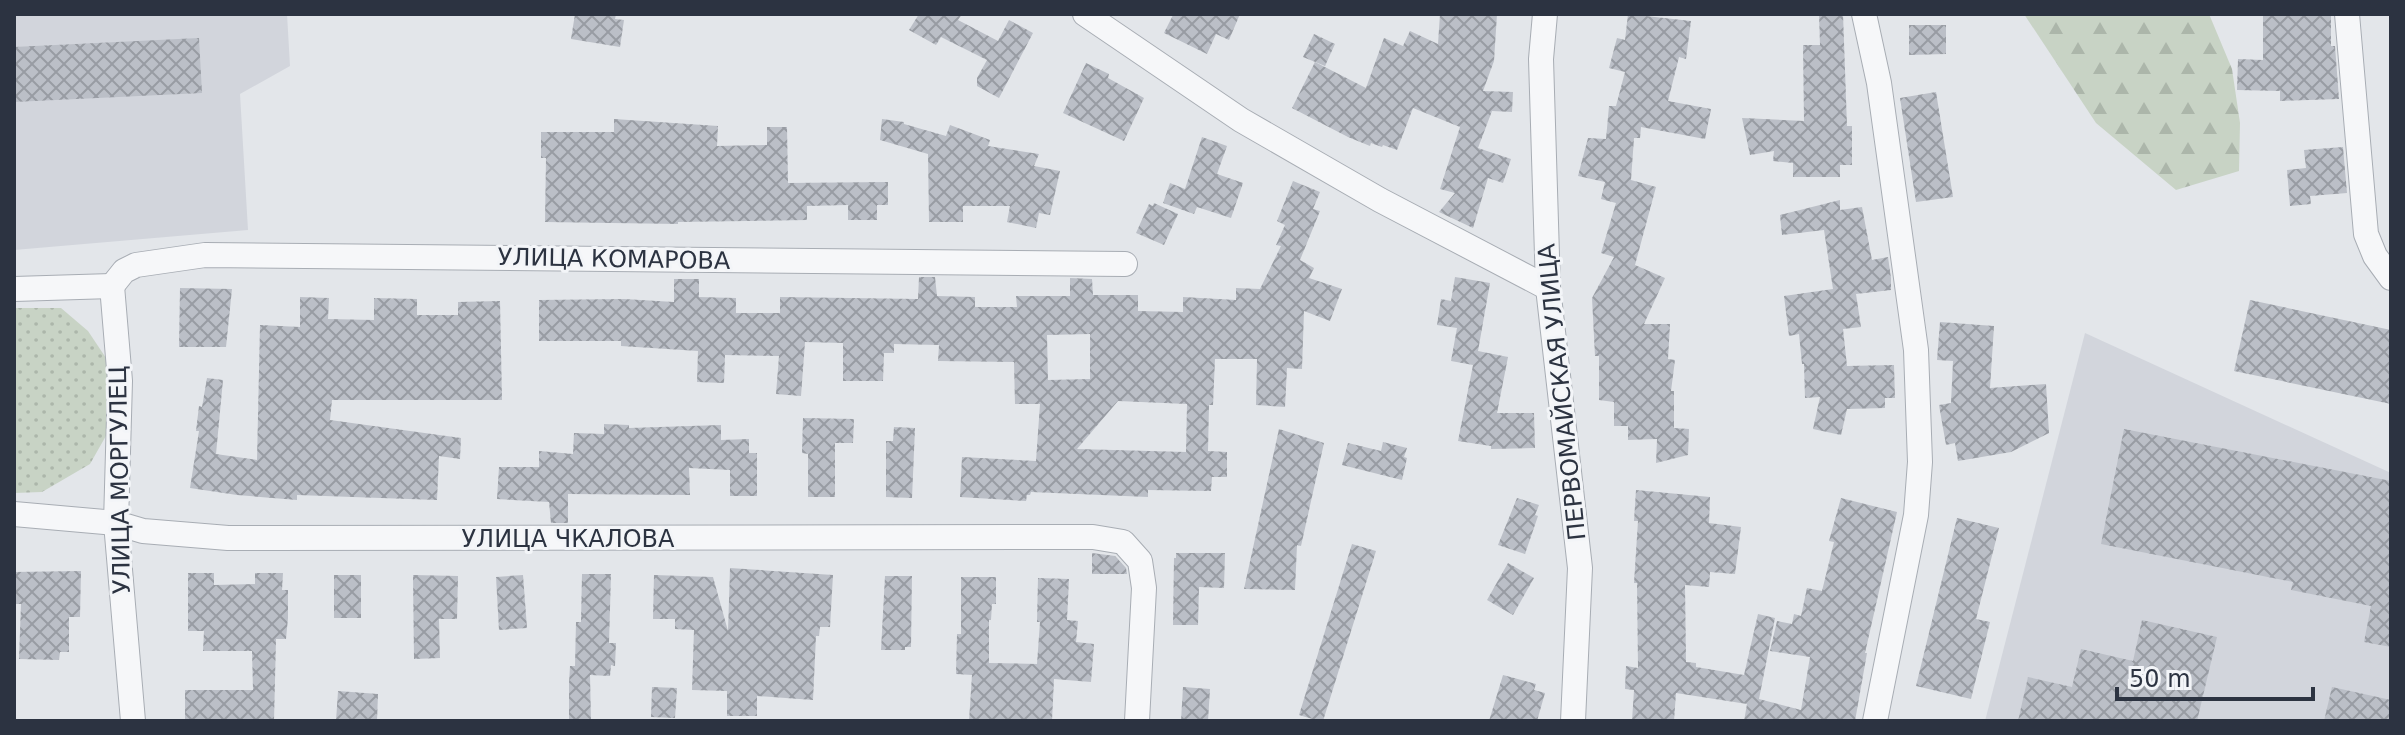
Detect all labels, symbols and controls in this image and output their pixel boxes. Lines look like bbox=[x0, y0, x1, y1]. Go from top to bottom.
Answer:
street label: ПЕРВОМАЙСКАЯ УЛИЦА bbox=[1531, 242, 1592, 542]
street label: УЛИЦА КОМАРОВА bbox=[497, 243, 731, 275]
street label: УЛИЦА МОРГУЛЕЦ bbox=[104, 366, 136, 594]
street label: УЛИЦА ЧКАЛОВА bbox=[461, 525, 675, 553]
scale bar bbox=[2117, 651, 2313, 701]
text: 50 m bbox=[2129, 665, 2191, 693]

